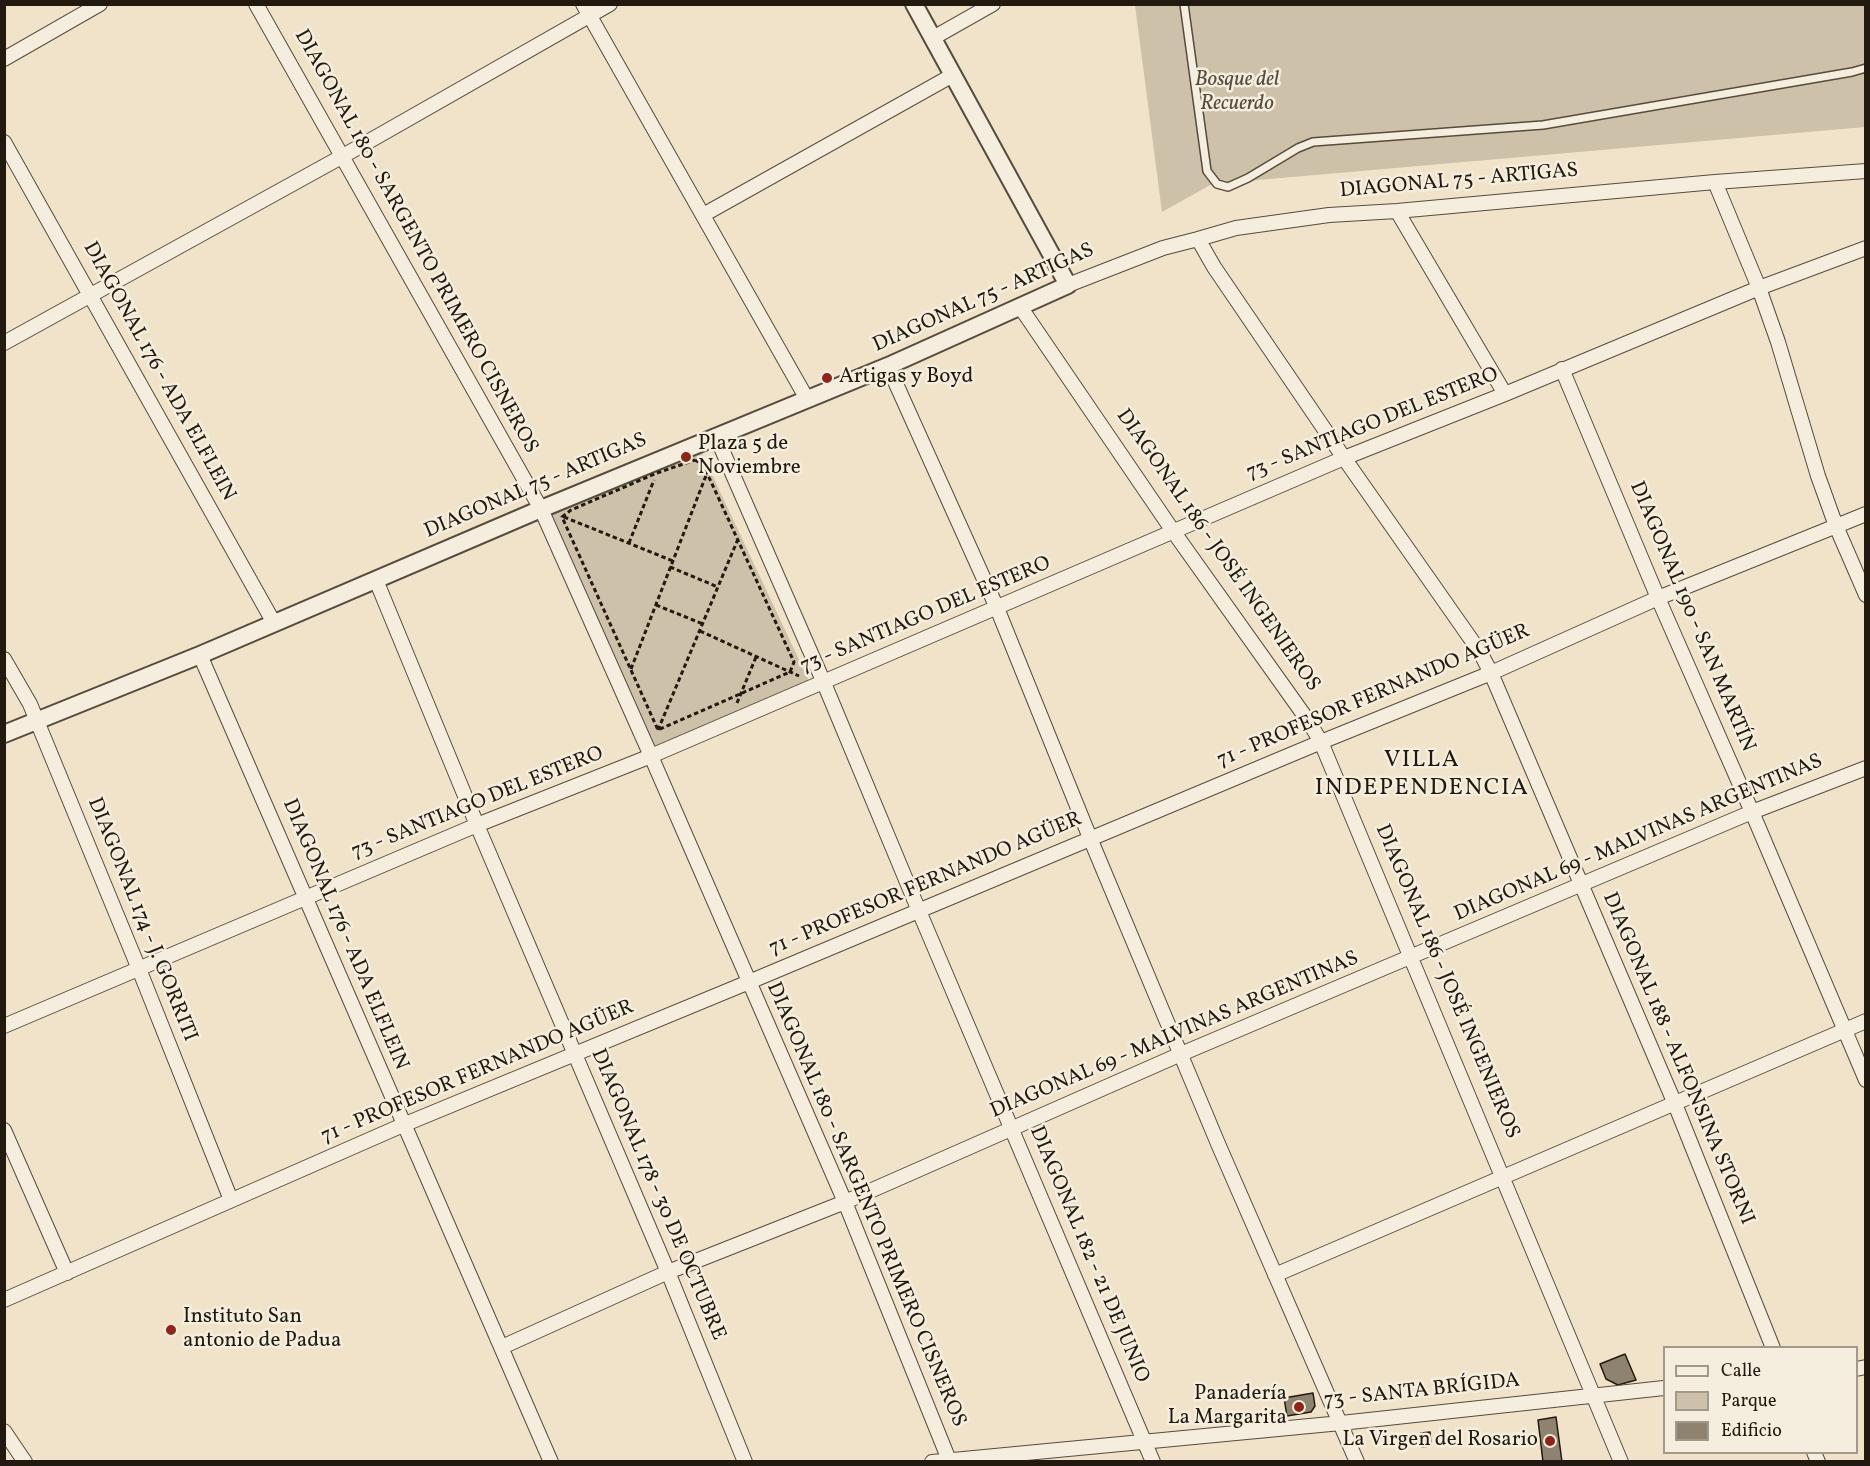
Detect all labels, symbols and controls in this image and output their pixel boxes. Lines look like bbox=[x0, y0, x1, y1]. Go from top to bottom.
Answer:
street label: DIAGONAL 180 - SARGENTO PRIMERO CISNEROS bbox=[287, 26, 543, 458]
park label: Bosque del Recuerdo bbox=[1195, 68, 1279, 118]
street label: DIAGONAL 75 - ARTIGAS bbox=[1339, 159, 1579, 205]
street label: DIAGONAL 176 - ADA ELFLEIN bbox=[76, 238, 240, 506]
street label: DIAGONAL 75 - ARTIGAS bbox=[870, 239, 1098, 359]
street label: 73 - SANTIAGO DEL ESTERO bbox=[1243, 363, 1503, 487]
place label: Artigas y Boyd bbox=[839, 365, 973, 391]
marker: Artigas y Boyd bbox=[820, 371, 834, 385]
street label: DIAGONAL 186 - JOSÉ INGENIEROS bbox=[1109, 405, 1325, 697]
street label: DIAGONAL 75 - ARTIGAS bbox=[421, 429, 651, 545]
place label: Plaza 5 de Noviembre bbox=[698, 432, 801, 482]
marker: Plaza 5 de Noviembre bbox=[679, 450, 693, 464]
street label: DIAGONAL 190 - SAN MARTÍN bbox=[1623, 478, 1759, 756]
street label: 73 - SANTIAGO DEL ESTERO bbox=[797, 552, 1055, 680]
street label: 71 - PROFESOR FERNANDO AGÜER bbox=[1214, 619, 1534, 775]
street label: 73 - SANTIAGO DEL ESTERO bbox=[348, 742, 608, 866]
district label: VILLA INDEPENDENCIA bbox=[1315, 748, 1529, 804]
street label: DIAGONAL 69 - MALVINAS ARGENTINAS bbox=[1451, 750, 1827, 928]
street label: DIAGONAL 174 - J. GORRITI bbox=[81, 794, 201, 1046]
street label: DIAGONAL 176 - ADA ELFLEIN bbox=[275, 796, 413, 1074]
street label: 71 - PROFESOR FERNANDO AGÜER bbox=[766, 807, 1086, 963]
street label: DIAGONAL 186 - JOSÉ INGENIEROS bbox=[1368, 821, 1524, 1143]
street label: DIAGONAL 188 - ALFONSINA STORNI bbox=[1595, 889, 1759, 1229]
street label: DIAGONAL 69 - MALVINAS ARGENTINAS bbox=[987, 947, 1363, 1125]
street label: DIAGONAL 180 - SARGENTO PRIMERO CISNEROS bbox=[759, 979, 971, 1431]
street label: 71 - PROFESOR FERNANDO AGÜER bbox=[318, 995, 638, 1151]
street label: DIAGONAL 178 - 30 DE OCTUBRE bbox=[584, 1045, 730, 1345]
street label: DIAGONAL 182 - 21 DE JUNIO bbox=[1022, 1123, 1154, 1387]
place label: Instituto San antonio de Padua bbox=[183, 1305, 341, 1355]
marker: Instituto San antonio de Padua bbox=[164, 1323, 178, 1337]
legend bbox=[1663, 1346, 1858, 1454]
text: Calle bbox=[1721, 1359, 1761, 1384]
street label: 73 - SANTA BRÍGIDA bbox=[1323, 1369, 1521, 1415]
place label: Panadería La Margarita bbox=[1168, 1382, 1287, 1432]
text: Parque bbox=[1721, 1389, 1776, 1414]
marker: Panadería La Margarita bbox=[1292, 1400, 1306, 1414]
text: Edificio bbox=[1721, 1419, 1782, 1444]
place label: La Virgen del Rosario bbox=[1343, 1428, 1538, 1454]
marker: La Virgen del Rosario bbox=[1543, 1434, 1557, 1448]

